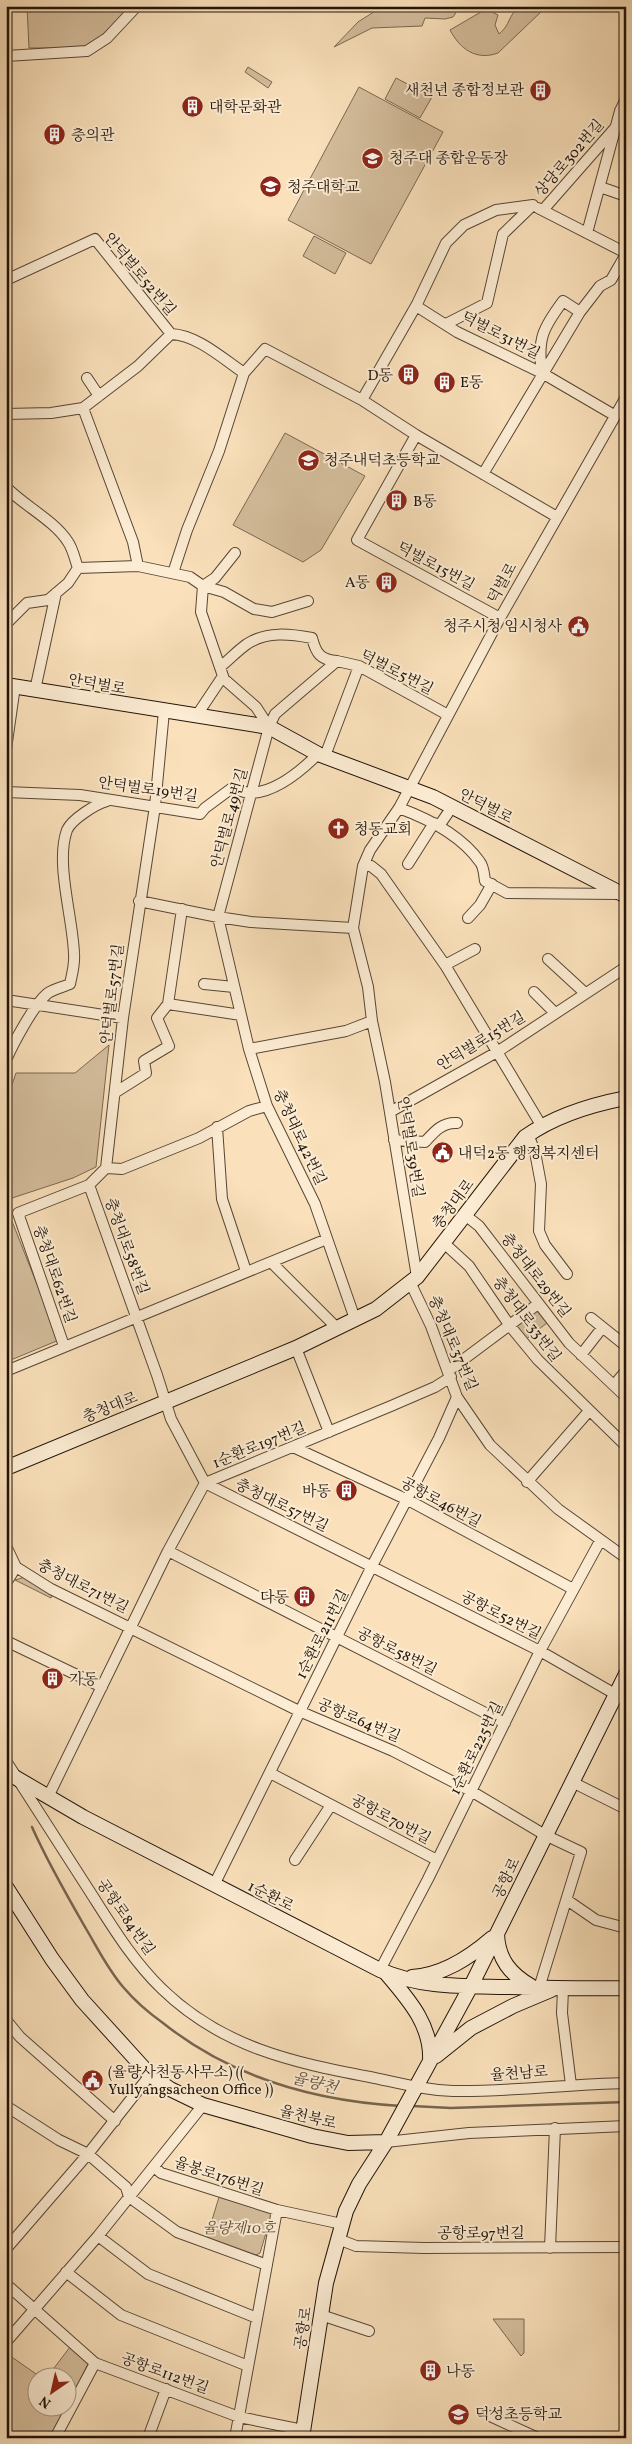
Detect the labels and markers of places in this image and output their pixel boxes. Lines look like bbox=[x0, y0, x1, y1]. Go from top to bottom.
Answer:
building icon: 새천년 종합정보관 bbox=[528, 78, 552, 102]
place label: 새천년 종합정보관 bbox=[405, 81, 525, 102]
building icon: 대학문화관 bbox=[181, 95, 205, 119]
place label: 대학문화관 bbox=[209, 98, 282, 119]
building icon: 충의관 bbox=[43, 123, 67, 147]
place label: 충의관 bbox=[71, 126, 115, 147]
school or university icon: 청주대 종합운동장 bbox=[361, 146, 385, 170]
place label: 청주대 종합운동장 bbox=[389, 149, 508, 170]
school or university icon: 청주대학교 bbox=[259, 175, 283, 199]
place label: 청주대학교 bbox=[287, 178, 360, 199]
building icon: D동 bbox=[397, 363, 421, 387]
place label: D동 bbox=[368, 366, 393, 387]
building icon: E동 bbox=[432, 370, 456, 394]
place label: E동 bbox=[460, 373, 484, 394]
school or university icon: 청주내덕초등학교 bbox=[296, 448, 320, 472]
place label: 청주내덕초등학교 bbox=[324, 451, 440, 472]
building icon: B동 bbox=[385, 489, 409, 513]
place label: B동 bbox=[413, 492, 437, 513]
building icon: A동 bbox=[374, 570, 398, 594]
place label: A동 bbox=[345, 573, 370, 594]
public building icon: 청주시청 임시청사 bbox=[566, 614, 590, 638]
place label: 청주시청 임시청사 bbox=[443, 617, 563, 638]
church icon: 청동교회 bbox=[326, 817, 350, 841]
place label: 청동교회 bbox=[354, 820, 412, 841]
public building icon: 내덕2동 행정복지센터 bbox=[430, 1141, 454, 1165]
place label: 내덕2동 행정복지센터 bbox=[458, 1144, 599, 1165]
building icon: 바동 bbox=[335, 1479, 359, 1503]
place label: 바동 bbox=[302, 1482, 332, 1503]
building icon: 다동 bbox=[293, 1585, 317, 1609]
place label: 다동 bbox=[260, 1588, 290, 1609]
building icon: 가동 bbox=[41, 1667, 65, 1691]
place label: 가동 bbox=[69, 1670, 98, 1691]
place label: (율량사천동사무소) (( Yullyangsacheon Office )) bbox=[108, 2063, 273, 2101]
public building icon: (율량사천동사무소) (( Yullyangsacheon Office )) bbox=[80, 2069, 104, 2093]
building icon: 나동 bbox=[418, 2359, 442, 2383]
place label: 나동 bbox=[446, 2362, 475, 2383]
school or university icon: 덕성초등학교 bbox=[447, 2402, 471, 2426]
place label: 덕성초등학교 bbox=[475, 2405, 562, 2426]

